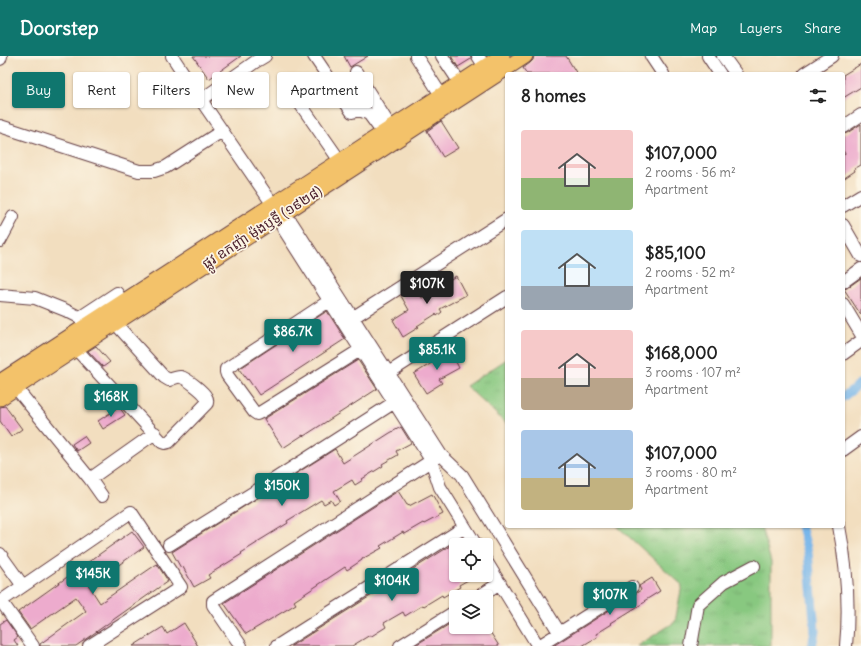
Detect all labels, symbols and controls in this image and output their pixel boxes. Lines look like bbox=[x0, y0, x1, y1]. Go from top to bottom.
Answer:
text: Doorstep bbox=[20, 16, 99, 40]
text: Map bbox=[690, 19, 717, 37]
text: Layers bbox=[739, 19, 782, 37]
text: Share bbox=[804, 19, 841, 37]
chip: Buy bbox=[12, 72, 65, 108]
chip: Rent bbox=[73, 72, 130, 108]
chip: Filters bbox=[138, 72, 204, 108]
chip: New bbox=[212, 72, 269, 108]
chip: Apartment bbox=[277, 72, 373, 108]
text: 8 homes bbox=[521, 85, 586, 107]
icon: filters bbox=[807, 85, 829, 107]
text: $107,000 bbox=[645, 142, 717, 164]
icon: home bbox=[553, 146, 601, 194]
text: 2 rooms · 56 m² bbox=[645, 164, 736, 181]
text: Apartment bbox=[645, 181, 708, 198]
street label: ផ្លូវ ឧកញ៉ា ម៉ុងឫទ្ធី (១៩២៨) bbox=[199, 182, 327, 275]
text: $85,100 bbox=[645, 242, 706, 264]
icon: home bbox=[553, 246, 601, 294]
text: 2 rooms · 52 m² bbox=[645, 264, 735, 281]
pin: $107K bbox=[399, 271, 455, 305]
text: $107K bbox=[410, 275, 444, 292]
text: Apartment bbox=[645, 281, 708, 298]
pin: $86.7K bbox=[260, 319, 326, 353]
text: $86.7K bbox=[273, 323, 313, 340]
pin: $85.1K bbox=[404, 337, 470, 371]
text: $85.1K bbox=[418, 341, 456, 358]
text: $168,000 bbox=[645, 342, 718, 364]
icon: home bbox=[553, 346, 601, 394]
text: 3 rooms · 107 m² bbox=[645, 364, 741, 381]
text: Apartment bbox=[645, 381, 708, 398]
pin: $168K bbox=[83, 384, 139, 418]
text: $168K bbox=[93, 388, 129, 405]
text: $107,000 bbox=[645, 442, 717, 464]
icon: home bbox=[553, 446, 601, 494]
text: 3 rooms · 80 m² bbox=[645, 464, 737, 481]
pin: $150K bbox=[254, 473, 310, 507]
text: $150K bbox=[264, 477, 300, 494]
text: Apartment bbox=[645, 481, 708, 498]
map controls bbox=[449, 538, 493, 634]
button: locate bbox=[449, 538, 493, 582]
pin: $145K bbox=[65, 561, 121, 595]
text: $145K bbox=[75, 565, 111, 582]
pin: $104K bbox=[364, 568, 420, 602]
text: $104K bbox=[374, 572, 410, 589]
pin: $107K bbox=[582, 582, 638, 616]
text: $107K bbox=[593, 586, 627, 603]
button: layers bbox=[449, 590, 493, 634]

